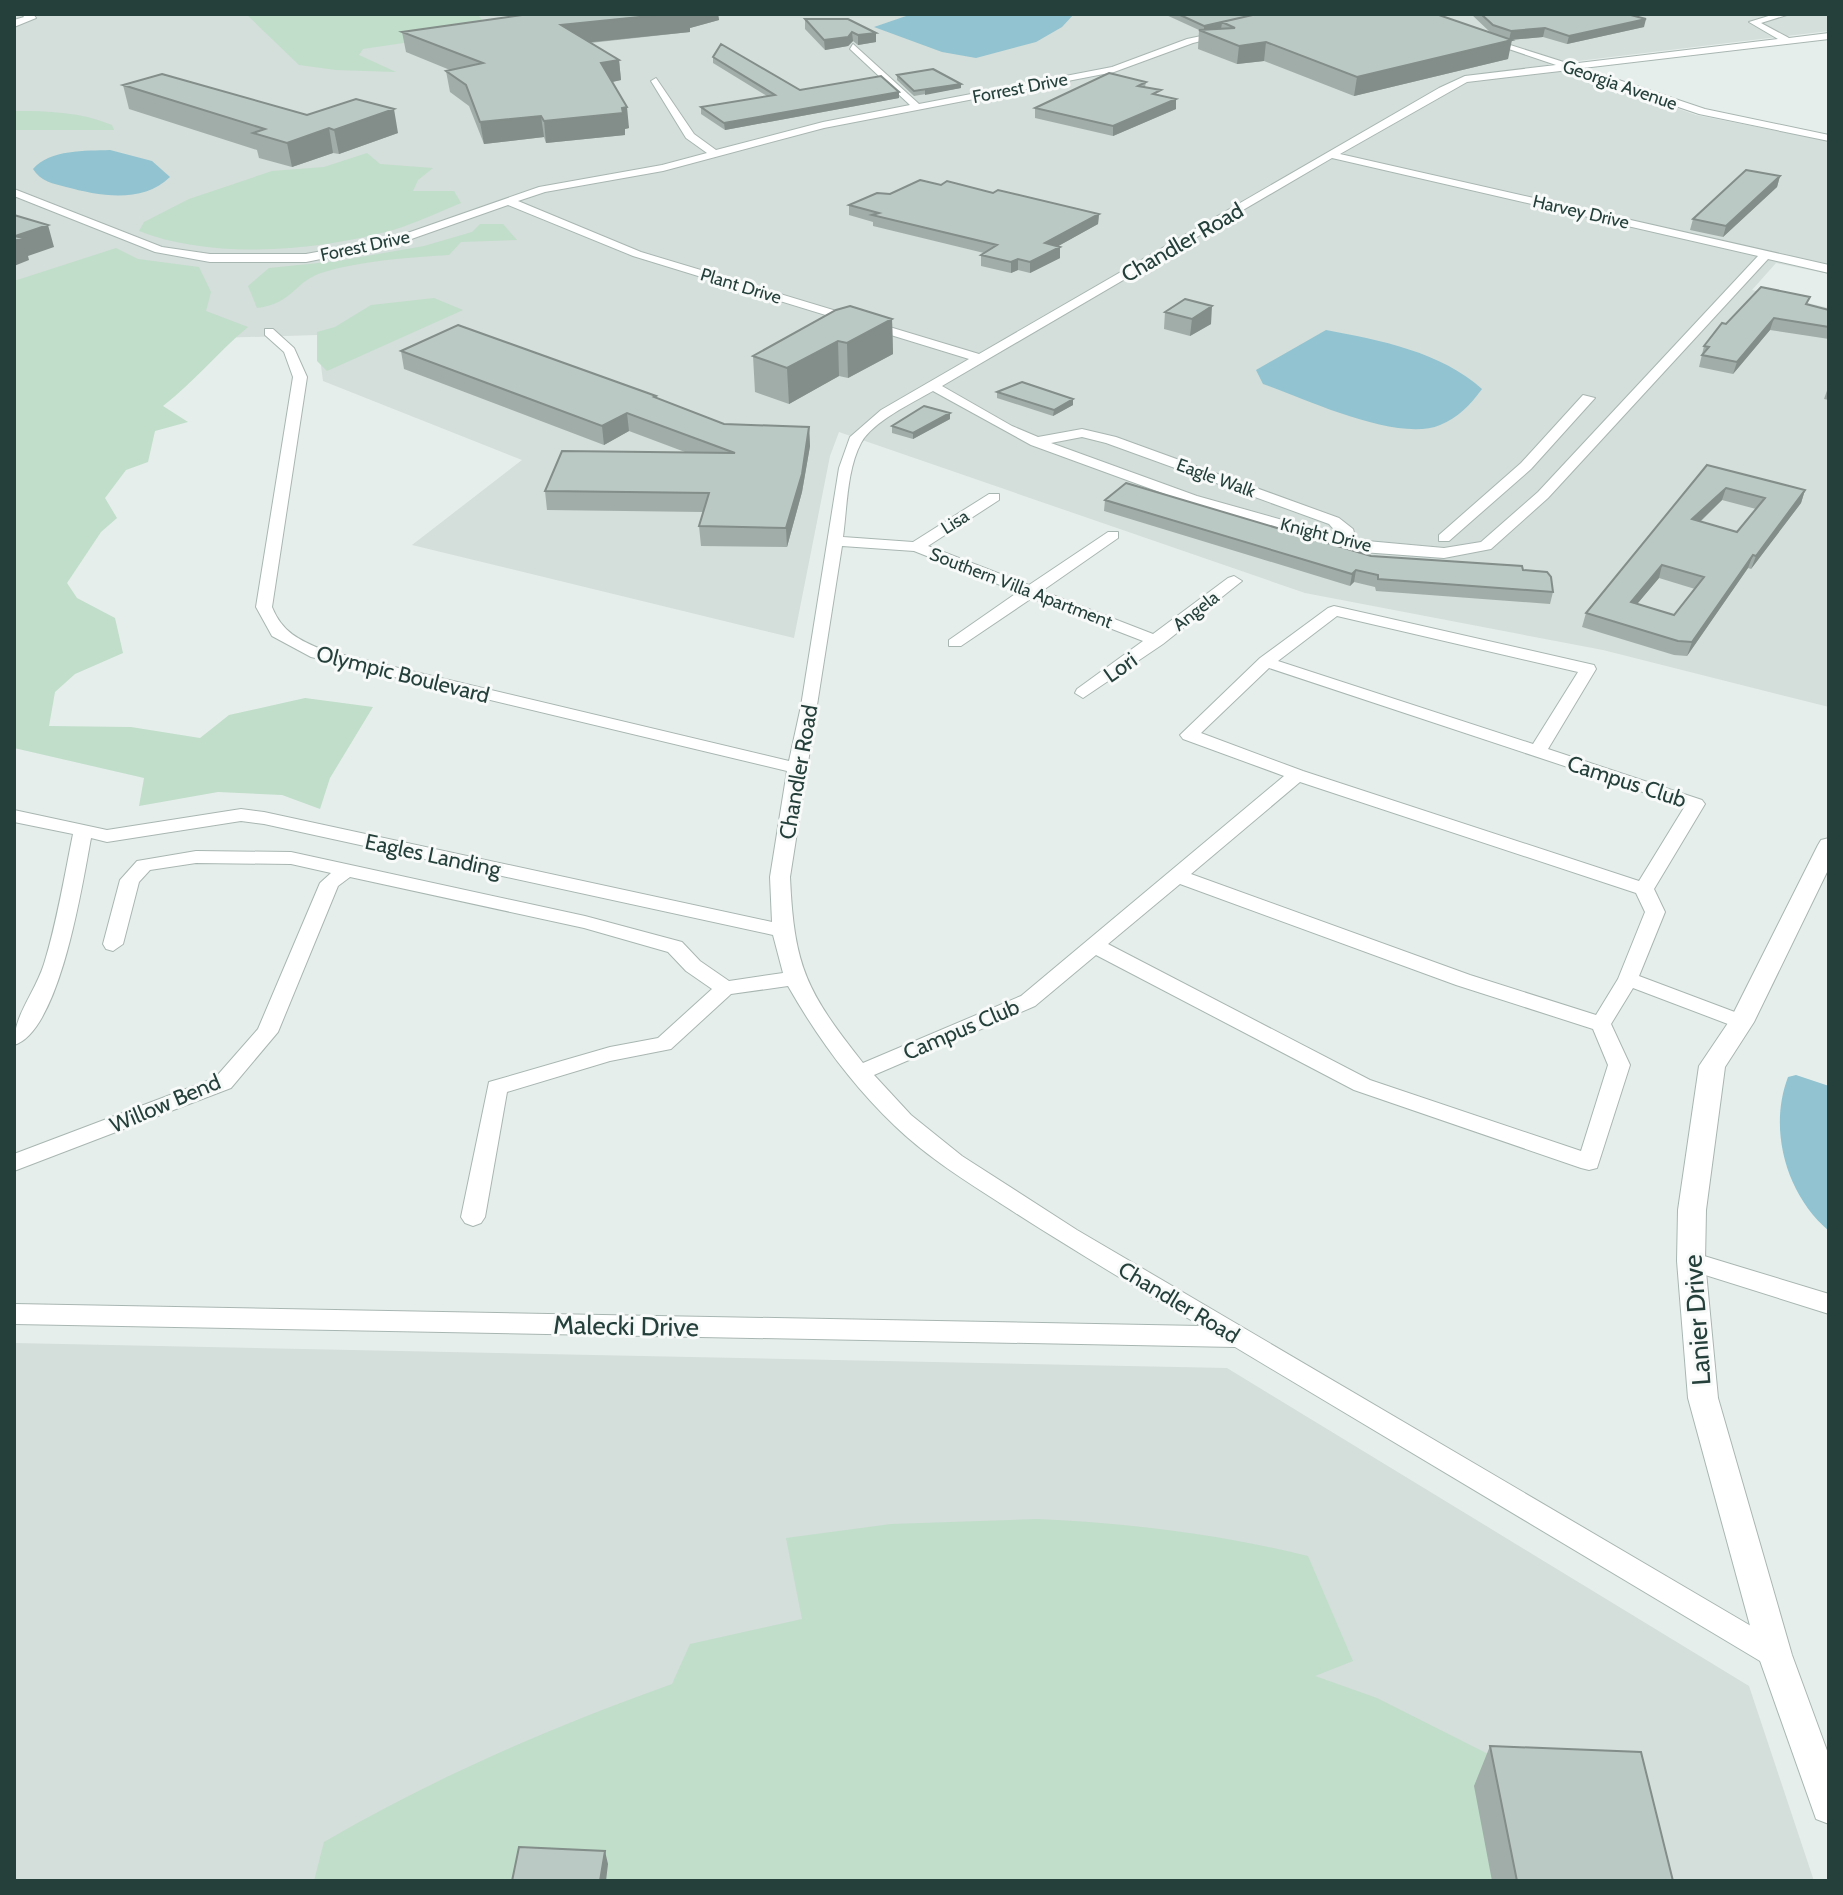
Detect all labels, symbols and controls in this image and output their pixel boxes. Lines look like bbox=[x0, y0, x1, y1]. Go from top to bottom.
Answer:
street label: Georgia Avenue bbox=[1560, 55, 1680, 115]
street label: Forrest Drive bbox=[970, 68, 1070, 108]
street label: Harvey Drive bbox=[1531, 190, 1631, 234]
street label: Chandler Road bbox=[1116, 197, 1248, 288]
street label: Forest Drive bbox=[318, 226, 412, 266]
street label: Plant Drive bbox=[698, 263, 784, 309]
street label: Eagle Walk bbox=[1174, 454, 1259, 503]
street label: Lisa bbox=[937, 505, 973, 539]
street label: Knight Drive bbox=[1278, 513, 1374, 557]
street label: Southern Villa Apartment bbox=[927, 543, 1115, 633]
street label: Angela bbox=[1169, 586, 1224, 636]
street label: Olympic Boulevard bbox=[314, 640, 492, 709]
street label: Lori bbox=[1098, 646, 1142, 688]
street label: Chandler Road bbox=[773, 703, 824, 842]
street label: Campus Club bbox=[1564, 750, 1690, 813]
street label: Eagles Landing bbox=[363, 828, 504, 883]
street label: Campus Club bbox=[899, 993, 1023, 1066]
street label: Willow Bend bbox=[106, 1068, 225, 1139]
street label: Lanier Drive bbox=[1676, 1253, 1718, 1387]
street label: Chandler Road bbox=[1113, 1256, 1244, 1349]
street label: Malecki Drive bbox=[553, 1309, 699, 1343]

